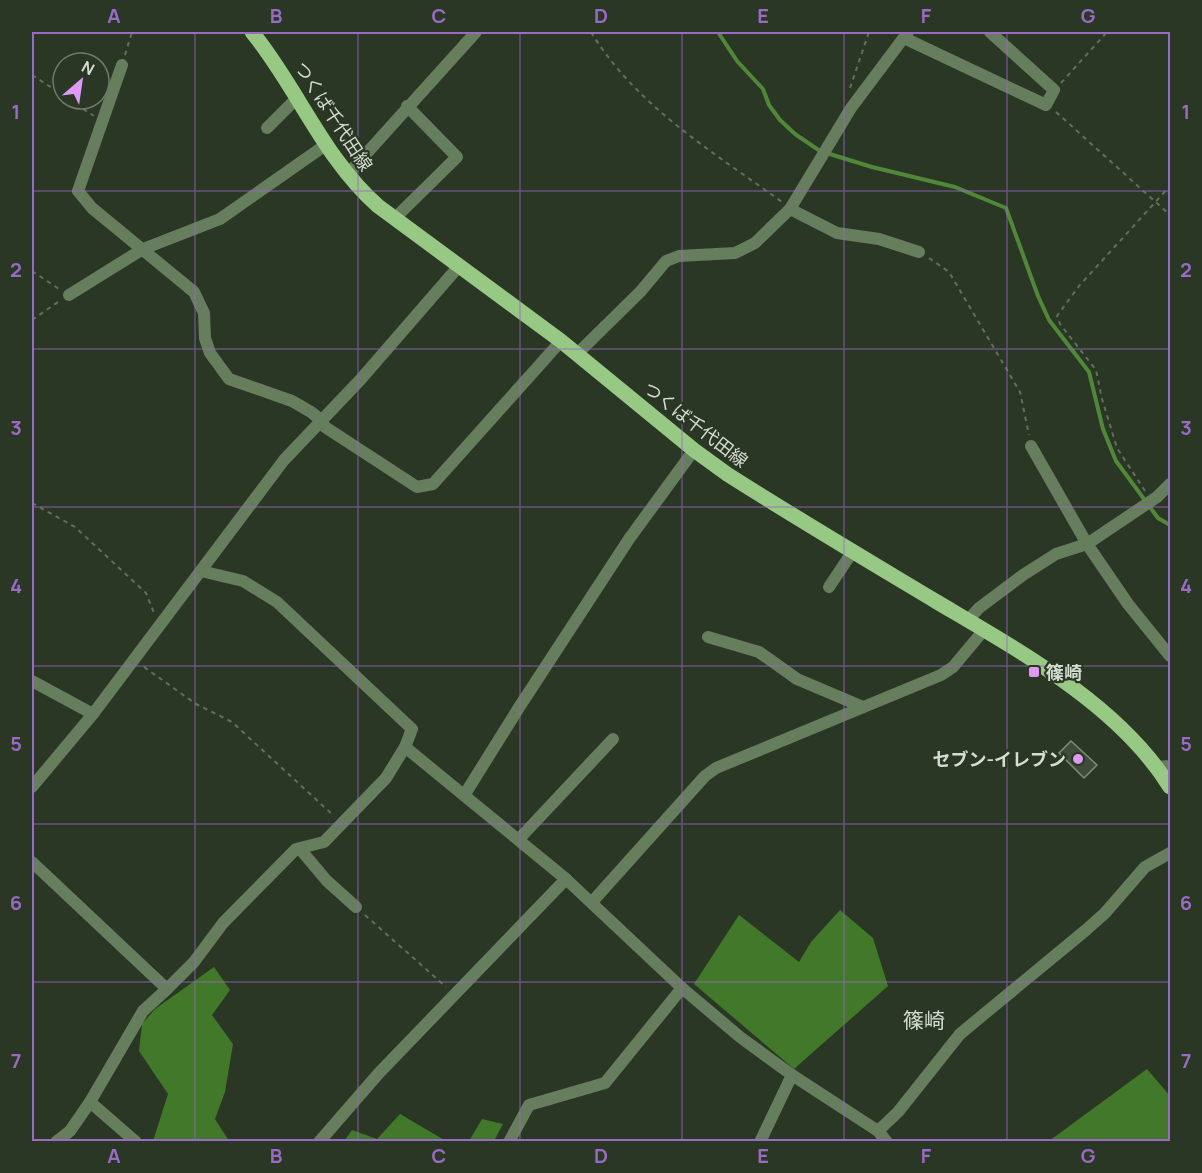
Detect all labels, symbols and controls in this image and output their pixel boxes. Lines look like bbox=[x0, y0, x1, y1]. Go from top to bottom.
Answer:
text: A bbox=[107, 2, 121, 29]
text: B bbox=[270, 2, 283, 29]
text: C bbox=[432, 2, 446, 29]
text: D bbox=[594, 2, 608, 29]
text: E bbox=[757, 2, 769, 29]
text: F bbox=[921, 2, 932, 29]
text: G bbox=[1081, 2, 1096, 29]
north arrow bbox=[51, 51, 111, 111]
text: N bbox=[78, 55, 99, 80]
street label: つくば千代田線 bbox=[290, 57, 378, 175]
text: 1 bbox=[12, 98, 20, 125]
text: 1 bbox=[1182, 98, 1190, 125]
text: 2 bbox=[10, 256, 22, 283]
text: 2 bbox=[1180, 256, 1192, 283]
street label: つくば千代田線 bbox=[639, 376, 753, 472]
text: 3 bbox=[10, 414, 22, 441]
text: 3 bbox=[1180, 414, 1192, 441]
text: 4 bbox=[10, 572, 22, 599]
text: 4 bbox=[1180, 572, 1192, 599]
place label: 篠崎 bbox=[1046, 660, 1082, 684]
marker: 篠崎 bbox=[1027, 665, 1041, 679]
text: 5 bbox=[10, 730, 22, 757]
text: 5 bbox=[1180, 730, 1192, 757]
place label: セブン-イレブン bbox=[932, 747, 1066, 771]
marker: セブン-イレブン bbox=[1071, 752, 1085, 766]
text: 6 bbox=[10, 889, 22, 916]
text: 6 bbox=[1180, 889, 1192, 916]
district label: 篠崎 bbox=[903, 1006, 945, 1034]
text: 7 bbox=[11, 1047, 21, 1074]
text: 7 bbox=[1181, 1047, 1191, 1074]
text: A bbox=[107, 1142, 121, 1169]
text: B bbox=[270, 1142, 283, 1169]
text: C bbox=[432, 1142, 446, 1169]
text: D bbox=[594, 1142, 608, 1169]
text: E bbox=[757, 1142, 769, 1169]
text: F bbox=[921, 1142, 932, 1169]
text: G bbox=[1081, 1142, 1096, 1169]

